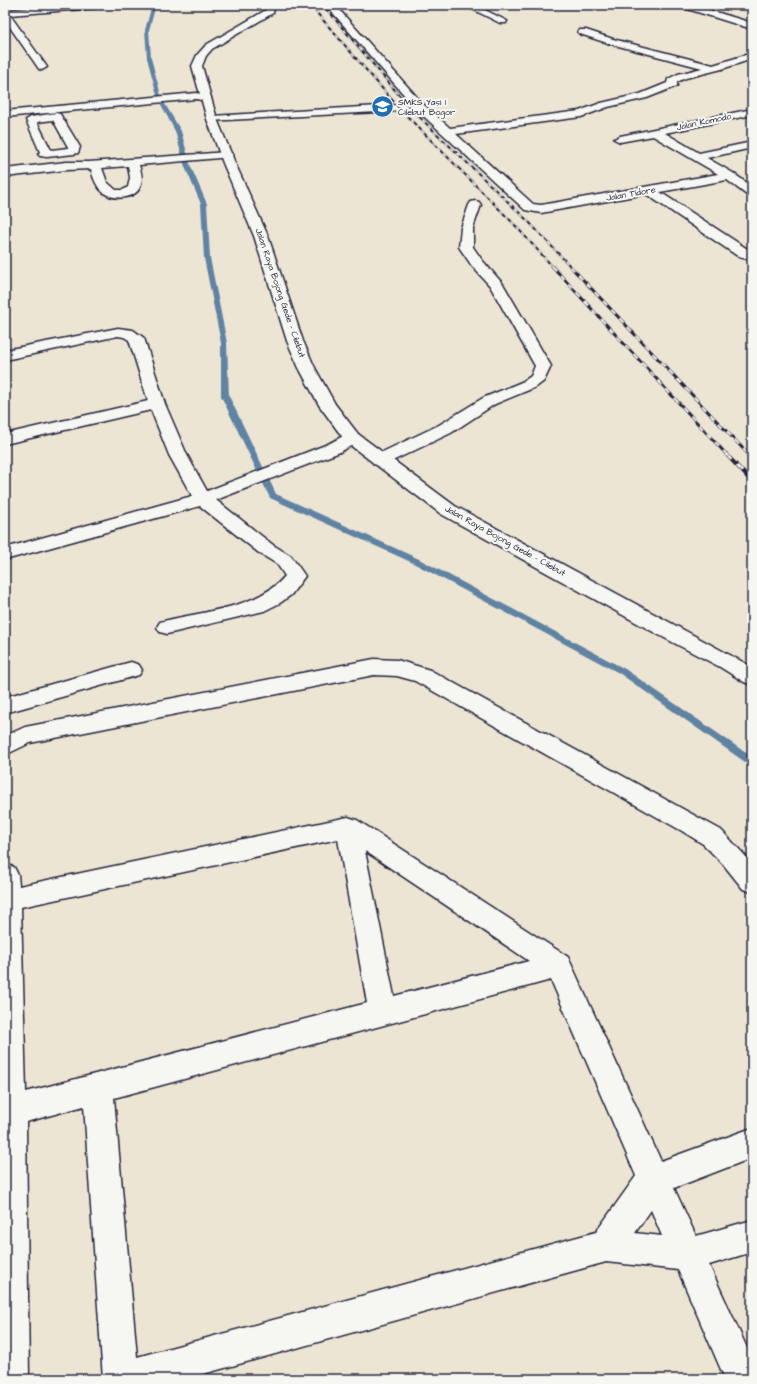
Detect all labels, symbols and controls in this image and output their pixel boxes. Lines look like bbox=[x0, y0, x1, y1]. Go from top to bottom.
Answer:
school or university icon: SMKS Yasi 1 Cilebut Bogor bbox=[369, 94, 395, 120]
place label: SMKS Yasi 1 Cilebut Bogor bbox=[398, 96, 455, 119]
street label: Jalan Komodo bbox=[675, 110, 733, 134]
street label: Jalan Tidore bbox=[605, 183, 657, 205]
street label: Jalan Raya Bojong Gede - Cilebut bbox=[252, 226, 308, 360]
street label: Jalan Raya Bojong Gede - Cilebut bbox=[442, 502, 568, 580]

